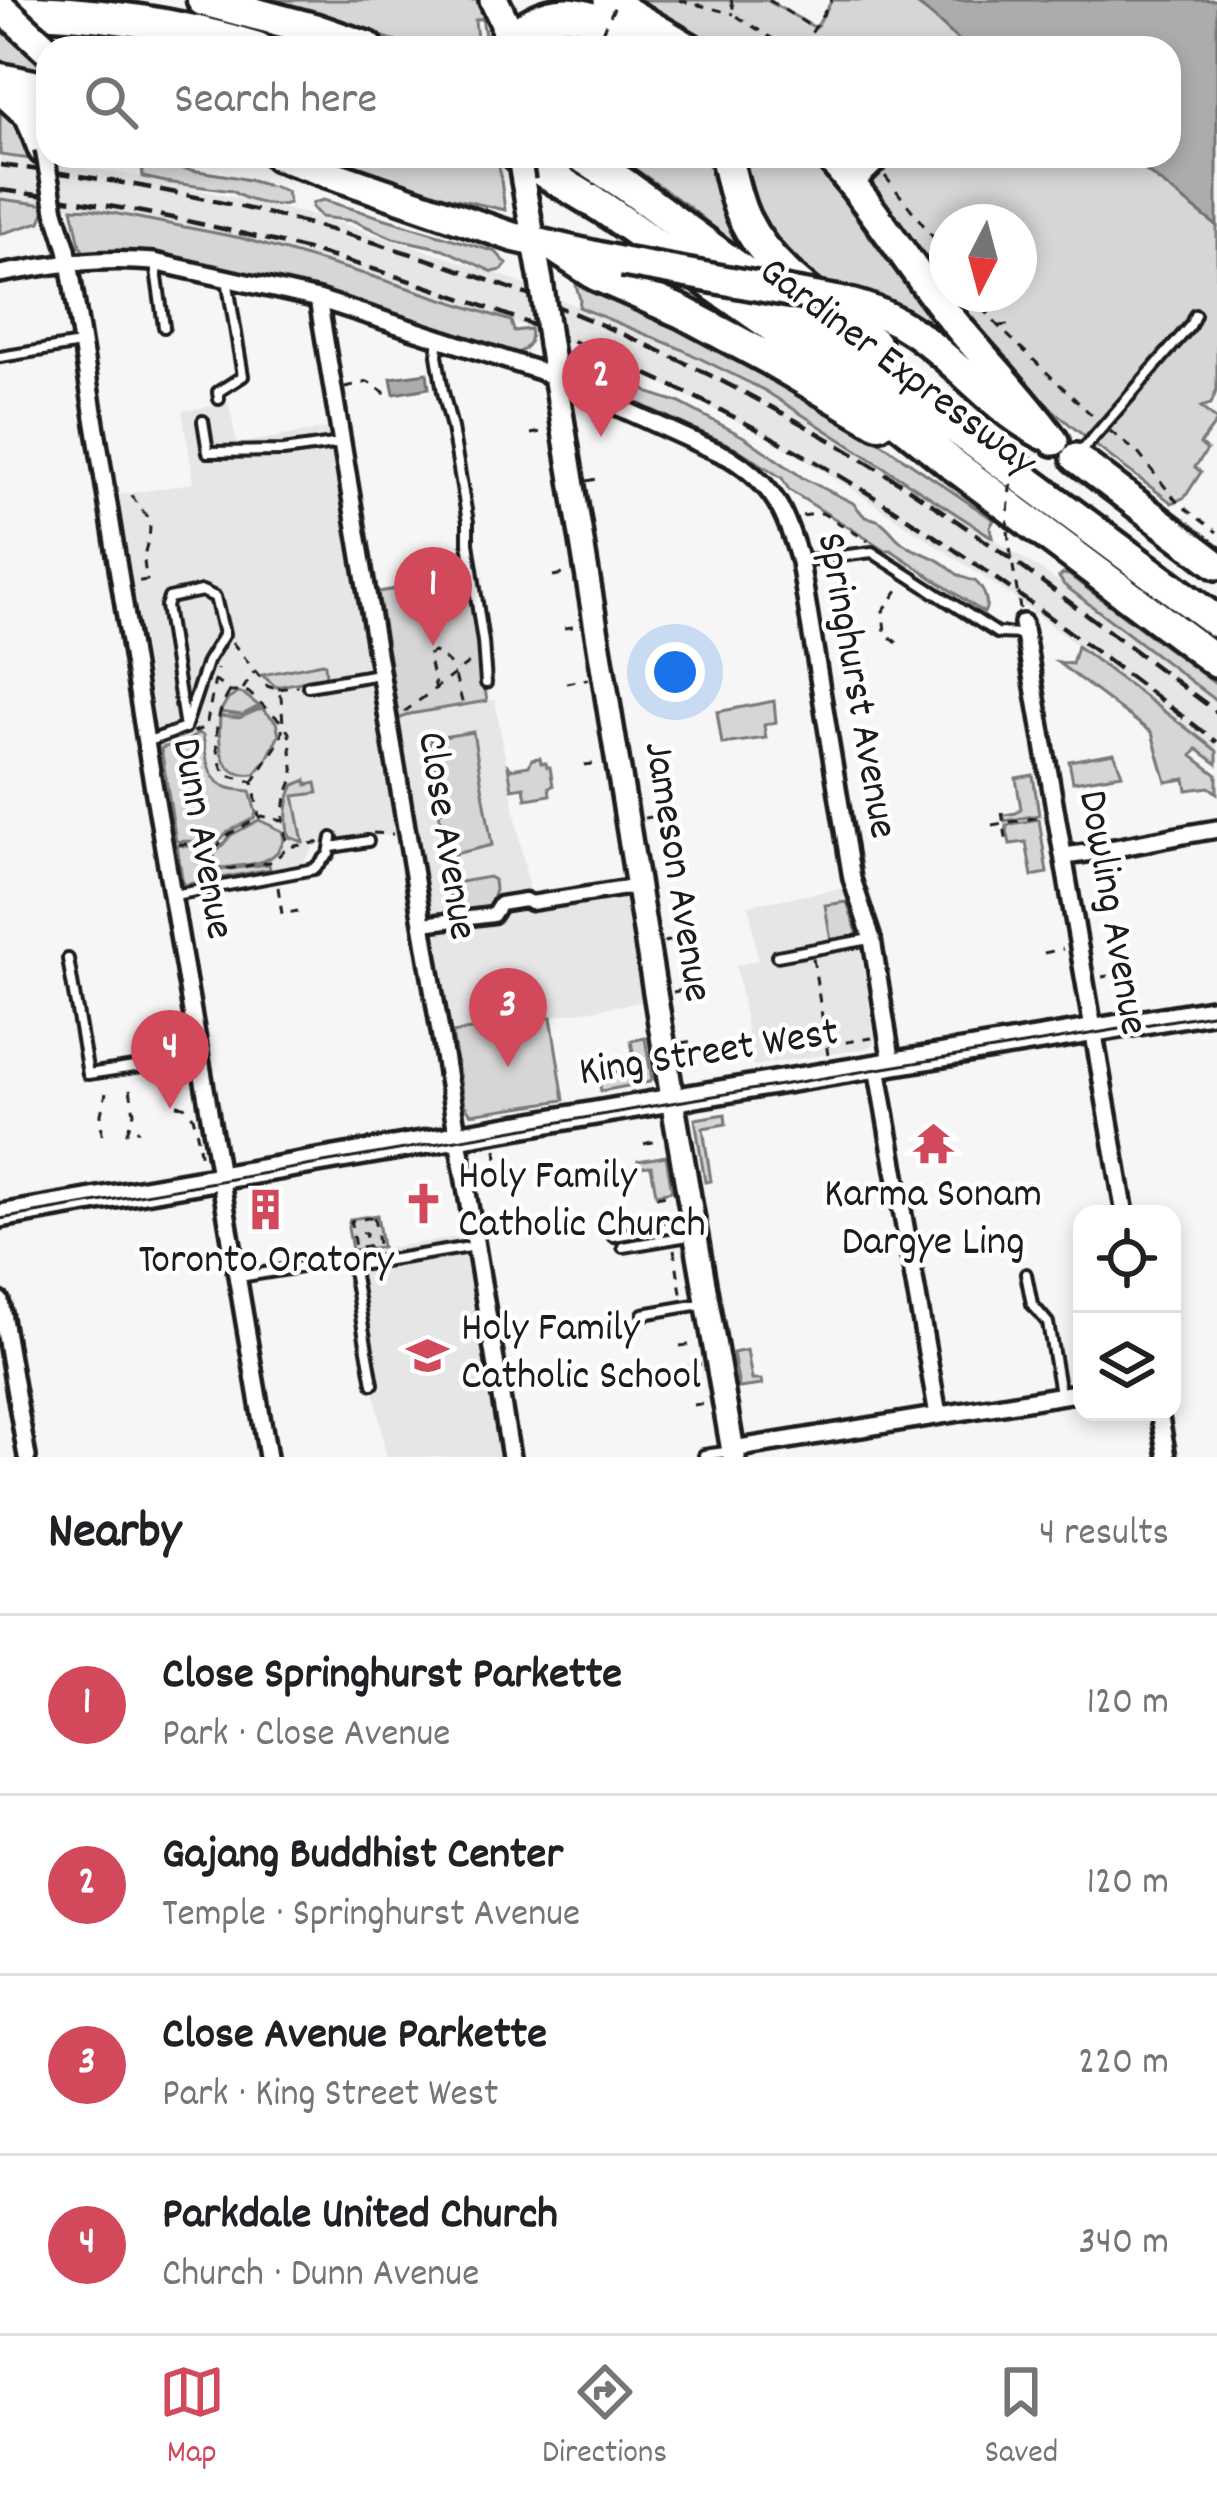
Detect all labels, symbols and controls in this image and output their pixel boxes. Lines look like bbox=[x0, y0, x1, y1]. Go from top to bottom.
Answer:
search box bbox=[36, 36, 1181, 168]
icon: search bbox=[78, 69, 144, 135]
text: Search here bbox=[174, 70, 377, 134]
north arrow bbox=[929, 204, 1037, 312]
street label: Gardiner Expressway bbox=[745, 244, 1048, 494]
pin: 2 bbox=[562, 338, 640, 437]
street label: Springhurst Avenue bbox=[798, 528, 910, 844]
pin: 1 bbox=[394, 547, 472, 646]
your location bbox=[645, 642, 705, 702]
street label: Close Avenue bbox=[398, 728, 490, 944]
street label: Dunn Avenue bbox=[153, 734, 247, 944]
street label: Jameson Avenue bbox=[625, 738, 725, 1006]
street label: Dowling Avenue bbox=[1059, 786, 1161, 1040]
pin: 3 bbox=[469, 968, 547, 1067]
street label: King Street West bbox=[575, 1005, 843, 1105]
pin: 4 bbox=[131, 1010, 209, 1109]
temple icon: Karma Sonam Dargye Ling bbox=[910, 1120, 956, 1166]
place label: Holy Family Catholic Church bbox=[458, 1149, 706, 1257]
place label: Karma Sonam Dargye Ling bbox=[824, 1167, 1042, 1275]
church icon: Holy Family Catholic Church bbox=[401, 1180, 447, 1226]
building icon: Toronto Oratory bbox=[243, 1186, 289, 1232]
map controls bbox=[1073, 1205, 1181, 1421]
button: locate bbox=[1073, 1205, 1181, 1313]
place label: Toronto Oratory bbox=[138, 1233, 395, 1293]
place label: Holy Family Catholic School bbox=[461, 1301, 701, 1409]
button: layers bbox=[1073, 1313, 1181, 1421]
school or university icon: Holy Family Catholic School bbox=[404, 1332, 450, 1378]
text: Nearby bbox=[48, 1499, 181, 1571]
text: 4 results bbox=[1039, 1508, 1169, 1563]
text: Close Springhurst Parkette bbox=[162, 1645, 622, 1709]
text: 1 bbox=[83, 1677, 91, 1732]
text: 120 m bbox=[1086, 1677, 1169, 1732]
text: Park · Close Avenue bbox=[162, 1709, 450, 1764]
text: Gajang Buddhist Center bbox=[162, 1825, 563, 1889]
text: 2 bbox=[78, 1857, 96, 1912]
text: 120 m bbox=[1086, 1857, 1169, 1912]
text: Temple · Springhurst Avenue bbox=[162, 1889, 580, 1944]
text: Close Avenue Parkette bbox=[162, 2005, 547, 2069]
text: 3 bbox=[78, 2037, 96, 2092]
text: 220 m bbox=[1078, 2037, 1169, 2092]
text: Park · King Street West bbox=[162, 2069, 499, 2124]
text: Parkdale United Church bbox=[162, 2185, 558, 2249]
text: 4 bbox=[79, 2217, 95, 2272]
text: 340 m bbox=[1079, 2217, 1169, 2272]
text: Church · Dunn Avenue bbox=[162, 2249, 479, 2304]
tab: Map bbox=[159, 2359, 225, 2478]
tab: Directions bbox=[542, 2359, 667, 2478]
tab: Saved bbox=[985, 2359, 1058, 2478]

